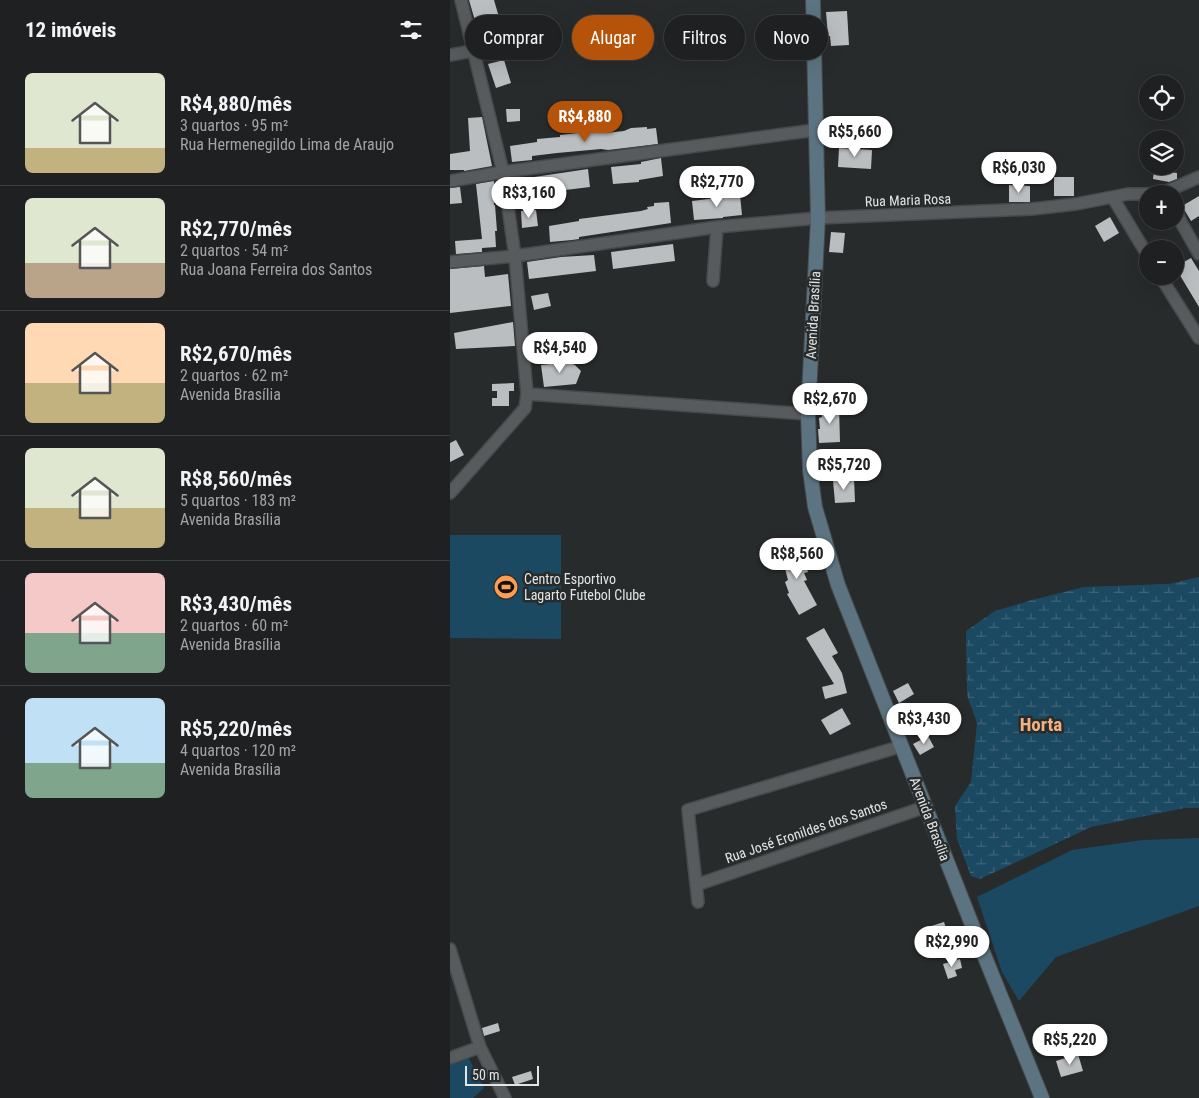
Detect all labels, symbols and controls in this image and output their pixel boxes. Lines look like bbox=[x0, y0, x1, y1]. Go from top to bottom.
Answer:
chip: Comprar bbox=[465, 15, 562, 60]
chip: Alugar bbox=[572, 15, 654, 60]
chip: Filtros bbox=[664, 15, 745, 60]
chip: Novo bbox=[755, 15, 828, 60]
icon: filters bbox=[397, 16, 425, 44]
text: 12 imóveis bbox=[25, 18, 116, 42]
map controls bbox=[1139, 75, 1184, 285]
button: locate bbox=[1139, 75, 1184, 120]
text: R$4,880/mês bbox=[180, 92, 292, 116]
icon: home bbox=[65, 93, 125, 153]
pin: R$4,880 bbox=[539, 100, 631, 143]
text: R$4,880 bbox=[558, 107, 612, 126]
text: 3 quartos · 95 m² bbox=[180, 116, 288, 135]
pin: R$5,660 bbox=[809, 116, 901, 158]
text: R$5,660 bbox=[828, 122, 882, 141]
button: layers bbox=[1139, 130, 1184, 175]
text: Rua Hermenegildo Lima de Araujo bbox=[180, 135, 394, 154]
pin: R$6,030 bbox=[973, 152, 1065, 194]
text: R$6,030 bbox=[992, 158, 1046, 177]
pin: R$2,770 bbox=[671, 166, 763, 208]
text: R$2,770 bbox=[690, 172, 744, 191]
pin: R$3,160 bbox=[483, 176, 575, 219]
text: R$3,160 bbox=[502, 183, 556, 202]
button: + bbox=[1139, 185, 1184, 230]
street label: Rua Maria Rosa bbox=[865, 190, 951, 210]
text: R$2,770/mês bbox=[180, 217, 292, 241]
icon: home bbox=[65, 218, 125, 278]
button: − bbox=[1139, 240, 1184, 285]
text: 2 quartos · 54 m² bbox=[180, 241, 288, 260]
text: Rua Joana Ferreira dos Santos bbox=[180, 260, 372, 279]
street label: Avenida Brasília bbox=[803, 271, 823, 359]
pin: R$4,540 bbox=[514, 332, 606, 374]
text: R$4,540 bbox=[533, 338, 587, 357]
text: R$2,670/mês bbox=[180, 342, 292, 366]
icon: home bbox=[65, 343, 125, 403]
text: 2 quartos · 62 m² bbox=[180, 366, 288, 385]
pin: R$2,670 bbox=[784, 382, 876, 425]
text: Avenida Brasília bbox=[180, 385, 281, 404]
text: R$2,670 bbox=[803, 389, 857, 408]
pin: R$5,720 bbox=[798, 448, 890, 491]
text: R$5,720 bbox=[817, 455, 871, 474]
text: R$8,560/mês bbox=[180, 467, 292, 491]
icon: home bbox=[65, 468, 125, 528]
text: 5 quartos · 183 m² bbox=[180, 491, 296, 510]
text: Avenida Brasília bbox=[180, 510, 281, 529]
pin: R$8,560 bbox=[751, 538, 843, 580]
text: R$8,560 bbox=[770, 544, 824, 563]
place label: Centro Esportivo Lagarto Futebol Clube bbox=[524, 571, 646, 603]
sports icon: Centro Esportivo Lagarto Futebol Clube bbox=[493, 574, 519, 600]
text: R$3,430/mês bbox=[180, 592, 292, 616]
icon: home bbox=[65, 593, 125, 653]
text: 2 quartos · 60 m² bbox=[180, 616, 288, 635]
text: Avenida Brasília bbox=[180, 635, 281, 654]
pin: R$3,430 bbox=[878, 702, 970, 745]
text: R$3,430 bbox=[897, 709, 951, 728]
district label: Horta bbox=[1020, 713, 1062, 736]
text: R$5,220/mês bbox=[180, 717, 292, 741]
icon: home bbox=[65, 718, 125, 778]
text: 4 quartos · 120 m² bbox=[180, 741, 296, 760]
text: Avenida Brasília bbox=[180, 760, 281, 779]
street label: Avenida Brasília bbox=[907, 775, 953, 863]
street label: Rua José Eronildes dos Santos bbox=[723, 796, 889, 866]
pin: R$2,990 bbox=[906, 926, 998, 968]
text: R$2,990 bbox=[925, 932, 979, 951]
pin: R$5,220 bbox=[1024, 1024, 1116, 1066]
text: R$5,220 bbox=[1043, 1030, 1097, 1049]
scale bar bbox=[465, 1063, 539, 1086]
text: 50 m bbox=[472, 1067, 500, 1083]

